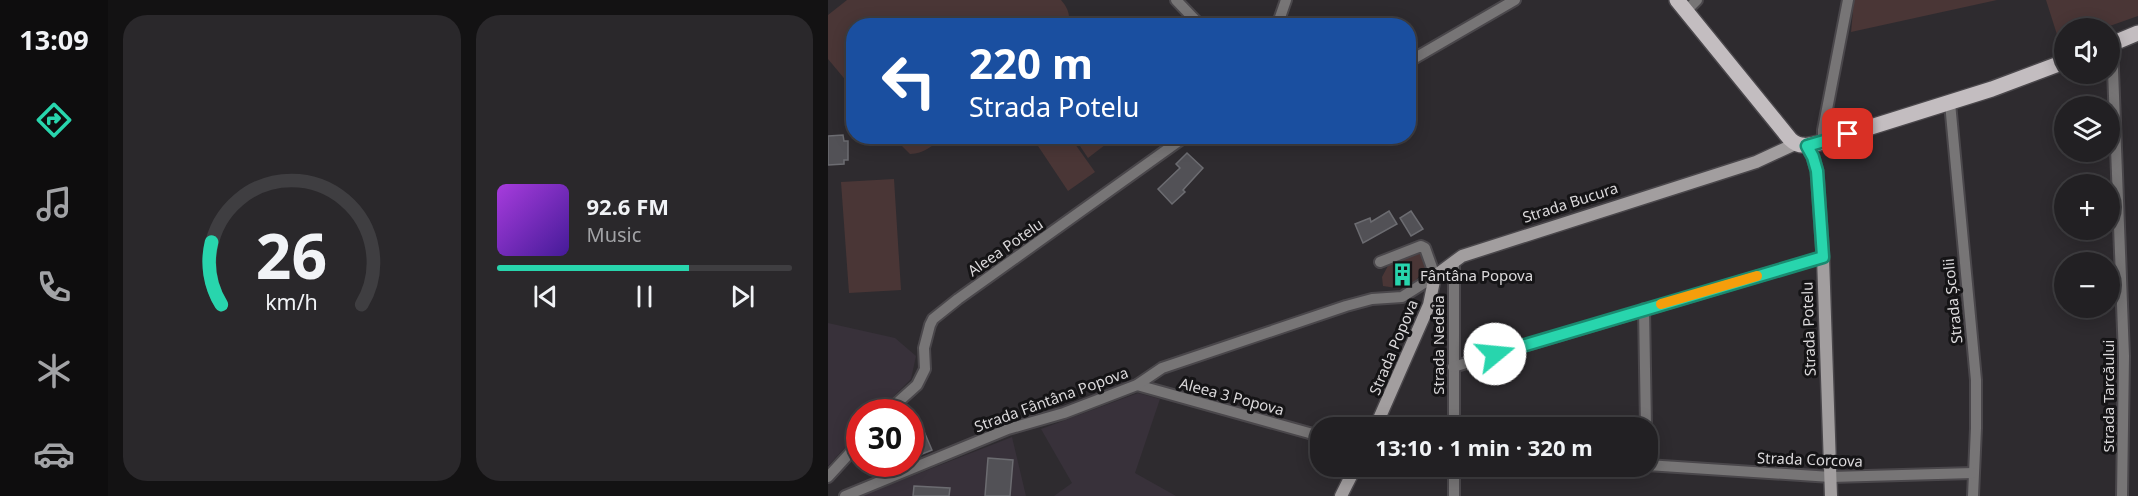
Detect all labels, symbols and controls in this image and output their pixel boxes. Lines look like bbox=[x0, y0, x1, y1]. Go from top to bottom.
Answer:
map controls bbox=[2054, 18, 2120, 318]
button: sound bbox=[2054, 18, 2120, 84]
text: 13:09 bbox=[19, 21, 89, 58]
text: 220 m bbox=[969, 34, 1093, 91]
icon: left bbox=[870, 42, 948, 120]
text: Strada Potelu bbox=[969, 88, 1139, 125]
button: layers bbox=[2054, 96, 2120, 162]
icon: directions bbox=[33, 99, 75, 141]
pin bbox=[1822, 108, 1873, 159]
icon: arrive bbox=[1831, 117, 1864, 150]
button: + bbox=[2054, 174, 2120, 240]
street label: Strada Bucura bbox=[1520, 177, 1620, 227]
icon: music bbox=[33, 183, 75, 225]
text: 92.6 FM bbox=[587, 191, 669, 221]
text: 26 bbox=[256, 212, 327, 297]
street label: Aleea Potelu bbox=[963, 214, 1047, 280]
text: Music bbox=[587, 221, 641, 248]
button: − bbox=[2054, 252, 2120, 318]
street label: Strada Școlii bbox=[1938, 257, 1966, 345]
building icon: Fântâna Popova bbox=[1389, 262, 1415, 288]
place label: Fântâna Popova bbox=[1420, 265, 1533, 285]
icon: phone bbox=[33, 266, 75, 308]
icon: previous bbox=[529, 280, 562, 313]
icon: pause bbox=[628, 280, 661, 313]
icon: next bbox=[726, 280, 759, 313]
street label: Strada Potelu bbox=[1796, 281, 1820, 377]
text: km/h bbox=[265, 287, 318, 316]
street label: Strada Nedeia bbox=[1428, 295, 1448, 395]
street label: Strada Popova bbox=[1364, 296, 1422, 398]
position arrow bbox=[1463, 322, 1527, 386]
street label: Strada Tarcăului bbox=[2098, 340, 2118, 452]
icon: climate bbox=[33, 350, 75, 392]
street label: Strada Fântâna Popova bbox=[971, 362, 1131, 436]
street label: Aleea 3 Popova bbox=[1178, 372, 1286, 420]
speed limit sign: 30 bbox=[846, 399, 924, 477]
text: 13:10 · 1 min · 320 m bbox=[1375, 432, 1593, 462]
icon: car bbox=[33, 433, 75, 475]
street label: Strada Corcova bbox=[1757, 447, 1863, 471]

